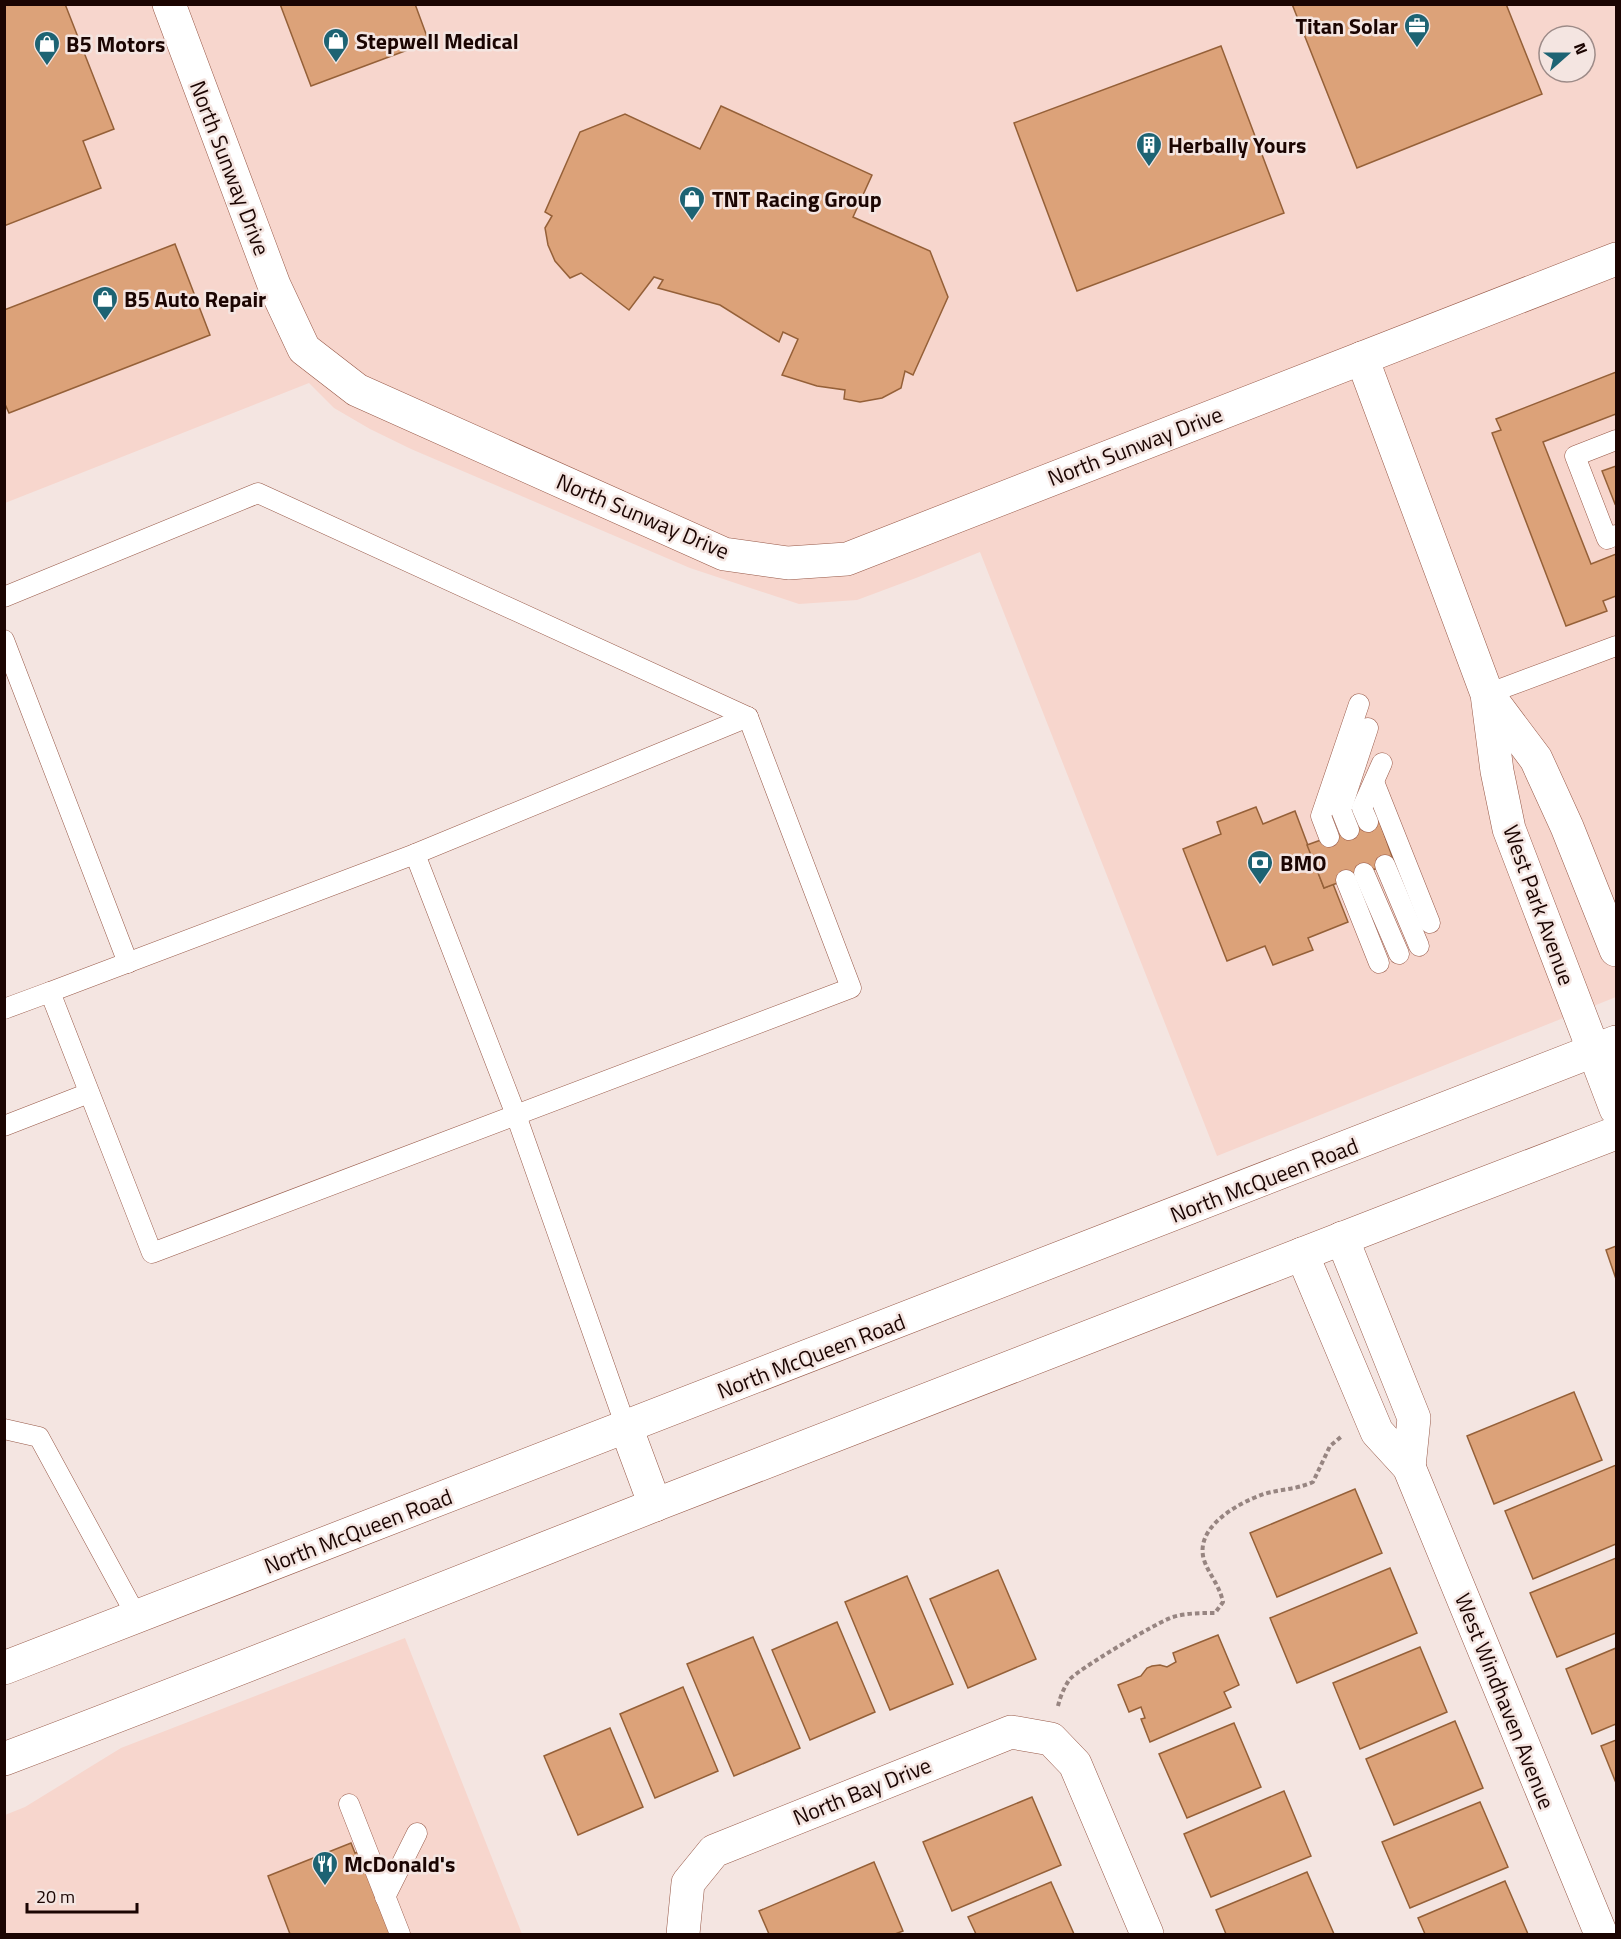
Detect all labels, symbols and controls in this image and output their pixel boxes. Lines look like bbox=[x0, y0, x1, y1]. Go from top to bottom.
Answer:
place label: Titan Solar bbox=[1295, 9, 1398, 43]
office icon: Titan Solar bbox=[1402, 11, 1432, 49]
place label: Stepwell Medical bbox=[356, 24, 519, 58]
north arrow bbox=[1537, 24, 1597, 84]
shop icon: Stepwell Medical bbox=[321, 26, 351, 64]
place label: B5 Motors bbox=[66, 27, 165, 61]
shop icon: B5 Motors bbox=[32, 29, 62, 67]
text: N bbox=[1568, 39, 1594, 58]
street label: North Sunway Drive bbox=[181, 76, 279, 260]
place label: Herbally Yours bbox=[1168, 128, 1306, 162]
building icon: Herbally Yours bbox=[1134, 130, 1164, 168]
place label: TNT Racing Group bbox=[712, 182, 882, 216]
shop icon: TNT Racing Group bbox=[677, 184, 707, 222]
place label: B5 Auto Repair bbox=[124, 282, 266, 316]
shop icon: B5 Auto Repair bbox=[90, 284, 120, 322]
street label: North Sunway Drive bbox=[1043, 397, 1227, 495]
street label: North Sunway Drive bbox=[551, 464, 735, 568]
street label: West Park Avenue bbox=[1494, 820, 1584, 990]
place label: BMO bbox=[1280, 846, 1327, 880]
bank icon: BMO bbox=[1245, 848, 1275, 886]
street label: North McQueen Road bbox=[1165, 1128, 1363, 1232]
street label: North McQueen Road bbox=[712, 1304, 910, 1408]
street label: North McQueen Road bbox=[259, 1479, 457, 1583]
street label: West Windhaven Avenue bbox=[1446, 1588, 1564, 1814]
street label: North Bay Drive bbox=[788, 1748, 936, 1834]
place label: McDonald's bbox=[344, 1847, 455, 1881]
restaurant icon: McDonald's bbox=[310, 1849, 340, 1887]
scale bar bbox=[27, 1876, 136, 1914]
text: 20 m bbox=[36, 1883, 75, 1910]

